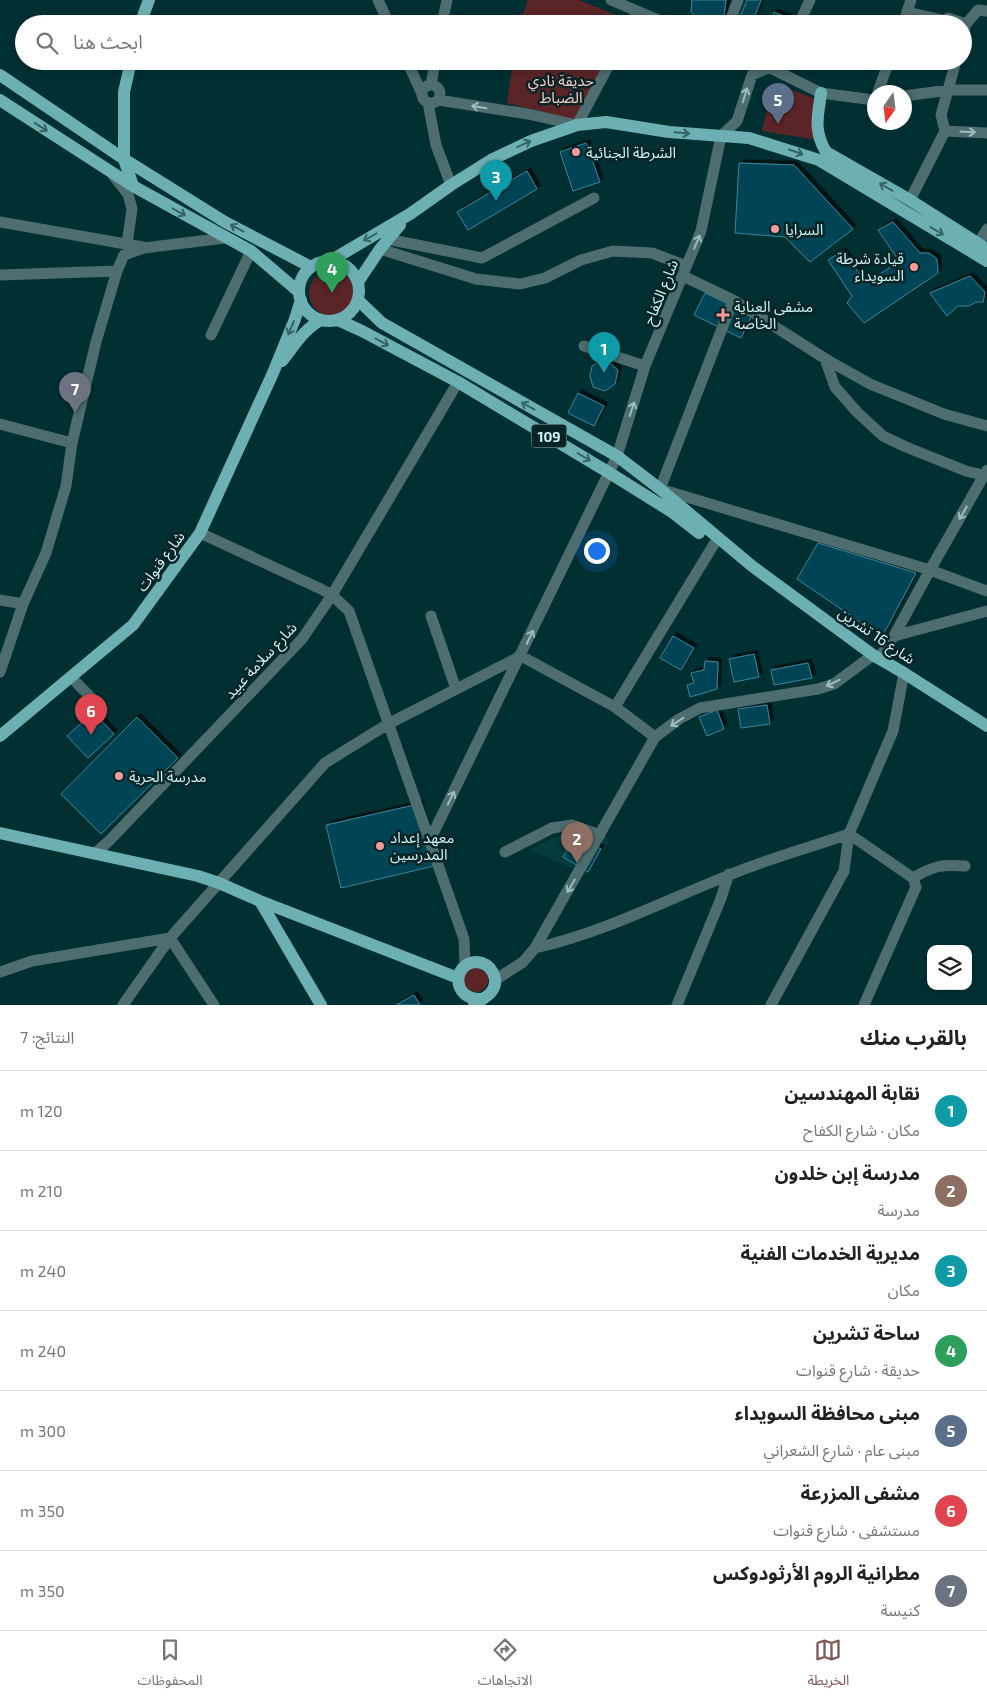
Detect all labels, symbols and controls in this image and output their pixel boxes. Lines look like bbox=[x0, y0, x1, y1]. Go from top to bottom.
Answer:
search box bbox=[15, 15, 972, 70]
icon: search bbox=[33, 29, 61, 57]
text: ابحث هنا bbox=[73, 30, 143, 53]
park label: حديقة نادي الضباط bbox=[528, 71, 594, 106]
pin: 5 bbox=[762, 83, 794, 124]
north arrow bbox=[867, 85, 912, 130]
one-way arrow bbox=[741, 88, 751, 104]
one-way arrow bbox=[472, 101, 488, 111]
one-way arrow bbox=[34, 122, 48, 132]
one-way arrow bbox=[960, 127, 976, 137]
one-way arrow bbox=[674, 129, 690, 138]
one-way arrow bbox=[516, 139, 531, 149]
place label: الشرطة الجنائية bbox=[586, 143, 676, 162]
marker: الشرطة الجنائية bbox=[570, 146, 582, 158]
one-way arrow bbox=[787, 148, 803, 157]
pin: 3 bbox=[480, 160, 512, 201]
one-way arrow bbox=[880, 181, 894, 191]
one-way arrow bbox=[172, 207, 187, 217]
place label: السرايا bbox=[785, 220, 823, 239]
one-way arrow bbox=[229, 223, 244, 233]
marker: السرايا bbox=[769, 223, 781, 235]
one-way arrow bbox=[929, 227, 943, 237]
one-way arrow bbox=[363, 233, 377, 243]
one-way arrow bbox=[692, 235, 702, 250]
place label: قيادة شرطة السويداء bbox=[836, 249, 904, 285]
pin: 4 bbox=[316, 252, 348, 293]
street label: شارع الكفاح bbox=[639, 256, 685, 329]
marker: قيادة شرطة السويداء bbox=[908, 261, 920, 273]
place label: مشفى العناية الخاصة bbox=[734, 297, 813, 332]
marker: مشفى العناية الخاصة bbox=[716, 308, 730, 322]
one-way arrow bbox=[286, 320, 296, 335]
pin: 1 bbox=[588, 332, 620, 373]
one-way arrow bbox=[374, 337, 389, 347]
pin: 7 bbox=[59, 372, 91, 413]
one-way arrow bbox=[521, 401, 535, 411]
one-way arrow bbox=[627, 402, 637, 418]
road number: 109 bbox=[532, 424, 566, 448]
one-way arrow bbox=[576, 452, 590, 462]
one-way arrow bbox=[957, 505, 967, 519]
street label: شارع قنوات bbox=[132, 527, 191, 597]
your location bbox=[584, 538, 610, 564]
street label: شارع 16 تشرين bbox=[833, 603, 919, 671]
street label: شارع سلامة عبيد bbox=[220, 618, 303, 705]
one-way arrow bbox=[526, 630, 535, 645]
one-way arrow bbox=[825, 678, 840, 688]
pin: 6 bbox=[75, 694, 107, 735]
one-way arrow bbox=[670, 717, 684, 727]
place label: مدرسة الحرية bbox=[129, 767, 207, 786]
marker: مدرسة الحرية bbox=[113, 770, 125, 782]
one-way arrow bbox=[447, 791, 456, 806]
pin: 2 bbox=[561, 822, 593, 863]
place label: معهد إعداد المدرسين bbox=[390, 828, 454, 864]
marker: معهد إعداد المدرسين bbox=[374, 840, 386, 852]
one-way arrow bbox=[566, 878, 576, 893]
map controls bbox=[927, 945, 972, 990]
button: layers bbox=[927, 945, 972, 990]
text: بالقرب منك bbox=[860, 1024, 967, 1049]
text: النتائج: 7 bbox=[20, 1027, 74, 1046]
text: نقابة المهندسين bbox=[784, 1081, 920, 1104]
text: 120 m bbox=[20, 1101, 63, 1120]
text: 1 bbox=[948, 1101, 954, 1120]
text: مكان · شارع الكفاح bbox=[803, 1120, 920, 1139]
text: مدرسة إبن خلدون bbox=[775, 1161, 920, 1184]
text: 210 m bbox=[20, 1181, 63, 1200]
text: 2 bbox=[946, 1181, 956, 1200]
text: مدرسة bbox=[877, 1200, 920, 1219]
text: مديرية الخدمات الفنية bbox=[741, 1241, 920, 1264]
text: 240 m bbox=[20, 1261, 66, 1280]
text: 3 bbox=[946, 1261, 956, 1280]
text: مكان bbox=[888, 1280, 920, 1299]
text: ساحة تشرين bbox=[813, 1321, 920, 1344]
text: 240 m bbox=[20, 1341, 66, 1360]
text: 4 bbox=[946, 1341, 956, 1360]
text: حديقة · شارع قنوات bbox=[796, 1360, 920, 1379]
text: مبنى محافظة السويداء bbox=[735, 1401, 920, 1424]
text: 300 m bbox=[20, 1421, 66, 1440]
text: 5 bbox=[947, 1421, 955, 1440]
text: مبنى عام · شارع الشعراني bbox=[763, 1440, 920, 1459]
text: مشفى المزرعة bbox=[801, 1481, 920, 1504]
text: 350 m bbox=[20, 1501, 65, 1520]
text: 6 bbox=[946, 1501, 956, 1520]
text: مستشفى · شارع قنوات bbox=[773, 1520, 920, 1539]
text: مطرانية الروم الأرثودوكس bbox=[713, 1561, 920, 1584]
text: 350 m bbox=[20, 1581, 65, 1600]
text: 7 bbox=[947, 1581, 955, 1600]
text: كنيسة bbox=[881, 1600, 920, 1619]
tab: المحفوظات bbox=[138, 1636, 203, 1695]
tab: الاتجاهات bbox=[478, 1636, 532, 1695]
tab: الخريطة bbox=[807, 1636, 849, 1695]

